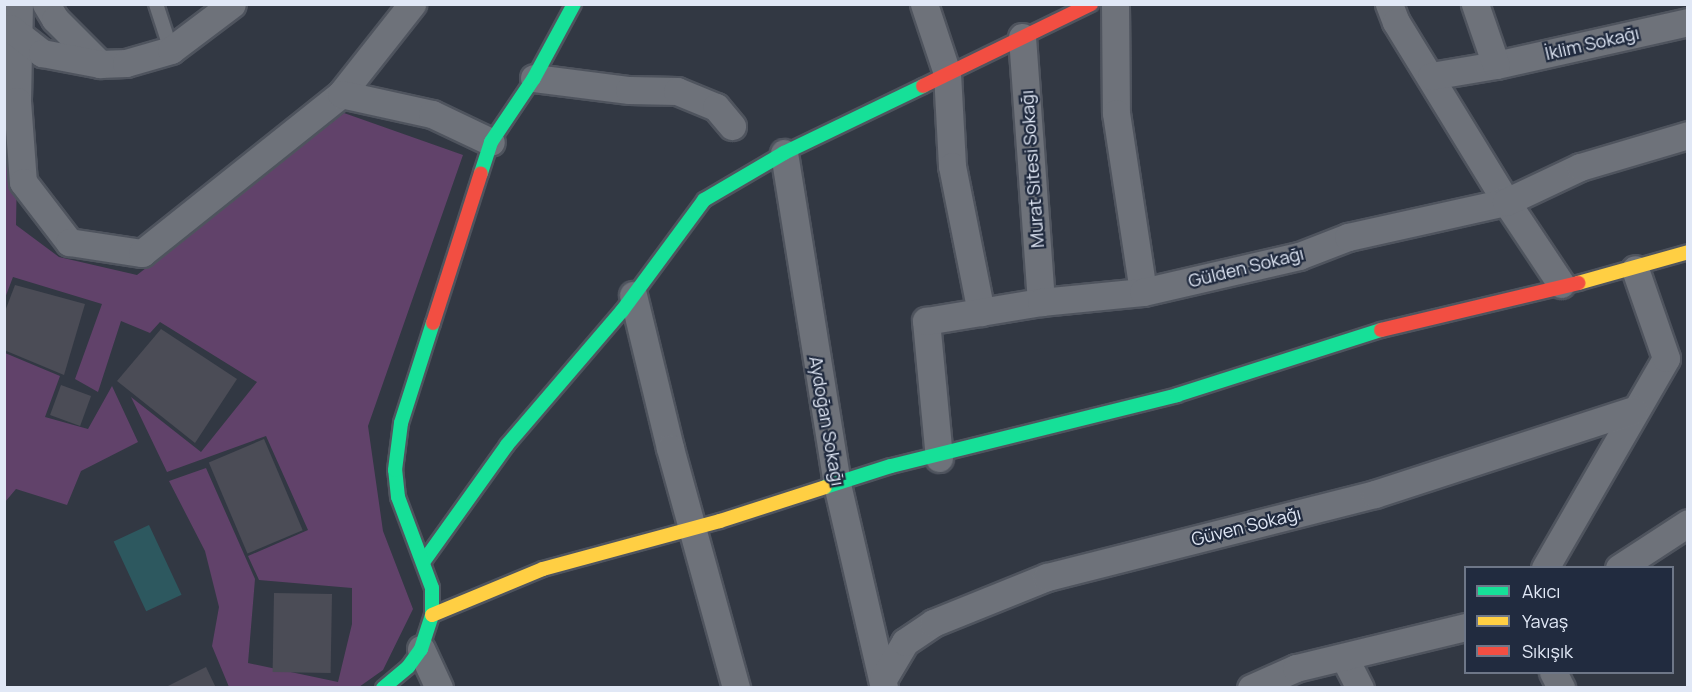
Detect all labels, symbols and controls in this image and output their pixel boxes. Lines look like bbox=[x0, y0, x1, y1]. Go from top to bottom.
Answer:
street label: İklim Sokağı bbox=[1543, 22, 1641, 64]
street label: Murat Sitesi Sokağı bbox=[1016, 89, 1048, 249]
street label: Gülden Sokağı bbox=[1186, 242, 1306, 292]
street label: Aydoğan Sokağı bbox=[805, 354, 849, 488]
street label: Güven Sokağı bbox=[1189, 502, 1303, 550]
legend bbox=[1464, 566, 1674, 674]
text: Akıcı bbox=[1522, 579, 1560, 603]
text: Yavaş bbox=[1522, 609, 1568, 633]
text: Sıkışık bbox=[1522, 639, 1573, 663]

